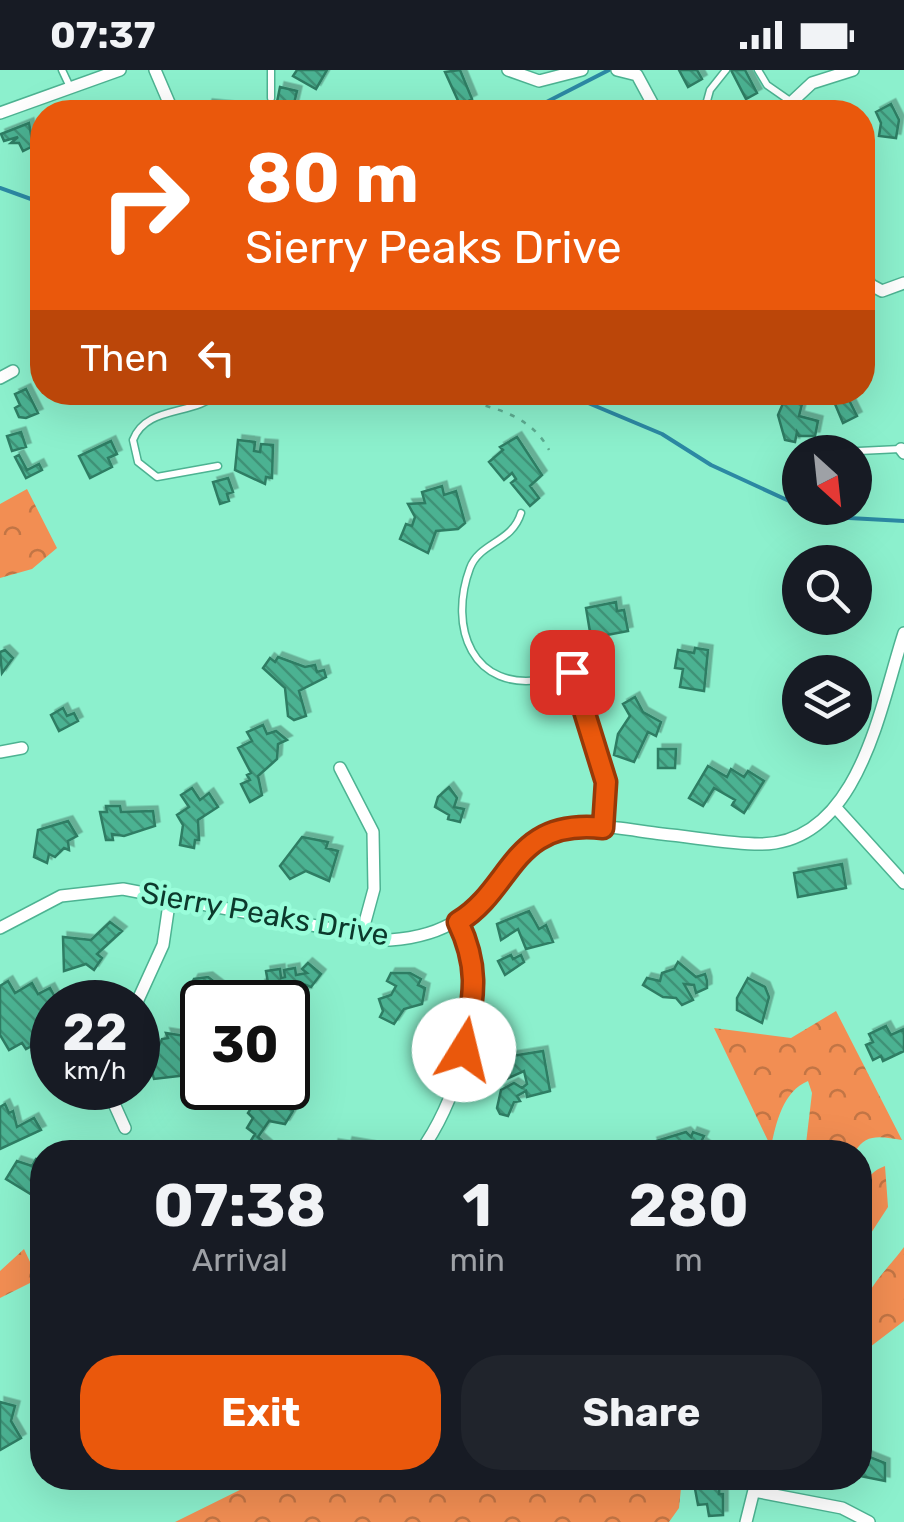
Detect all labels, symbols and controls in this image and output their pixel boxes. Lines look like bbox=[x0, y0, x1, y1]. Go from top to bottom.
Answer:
text: 07:37 bbox=[50, 12, 156, 58]
text: 80 m bbox=[245, 137, 419, 220]
icon: right bbox=[80, 140, 210, 270]
text: Sierry Peaks Drive bbox=[245, 221, 622, 274]
icon: left bbox=[189, 330, 244, 385]
text: Then bbox=[80, 335, 169, 381]
north arrow bbox=[782, 435, 872, 525]
map controls bbox=[782, 435, 872, 745]
button: search bbox=[782, 545, 872, 635]
pin bbox=[530, 630, 615, 715]
icon: arrive bbox=[545, 645, 600, 700]
button: layers bbox=[782, 655, 872, 745]
street label: Sierry Peaks Drive bbox=[138, 874, 392, 954]
speed limit sign: 30 bbox=[180, 980, 310, 1110]
position arrow bbox=[412, 998, 516, 1102]
text: 22 bbox=[63, 1003, 128, 1063]
text: km/h bbox=[64, 1056, 126, 1085]
text: 07:38 bbox=[153, 1170, 326, 1241]
text: 1 bbox=[462, 1170, 492, 1241]
text: 280 bbox=[628, 1170, 749, 1241]
text: Arrival bbox=[192, 1241, 288, 1279]
text: min bbox=[449, 1241, 505, 1279]
text: m bbox=[674, 1241, 703, 1279]
button: Exit bbox=[80, 1355, 441, 1470]
button: Share bbox=[461, 1355, 822, 1470]

